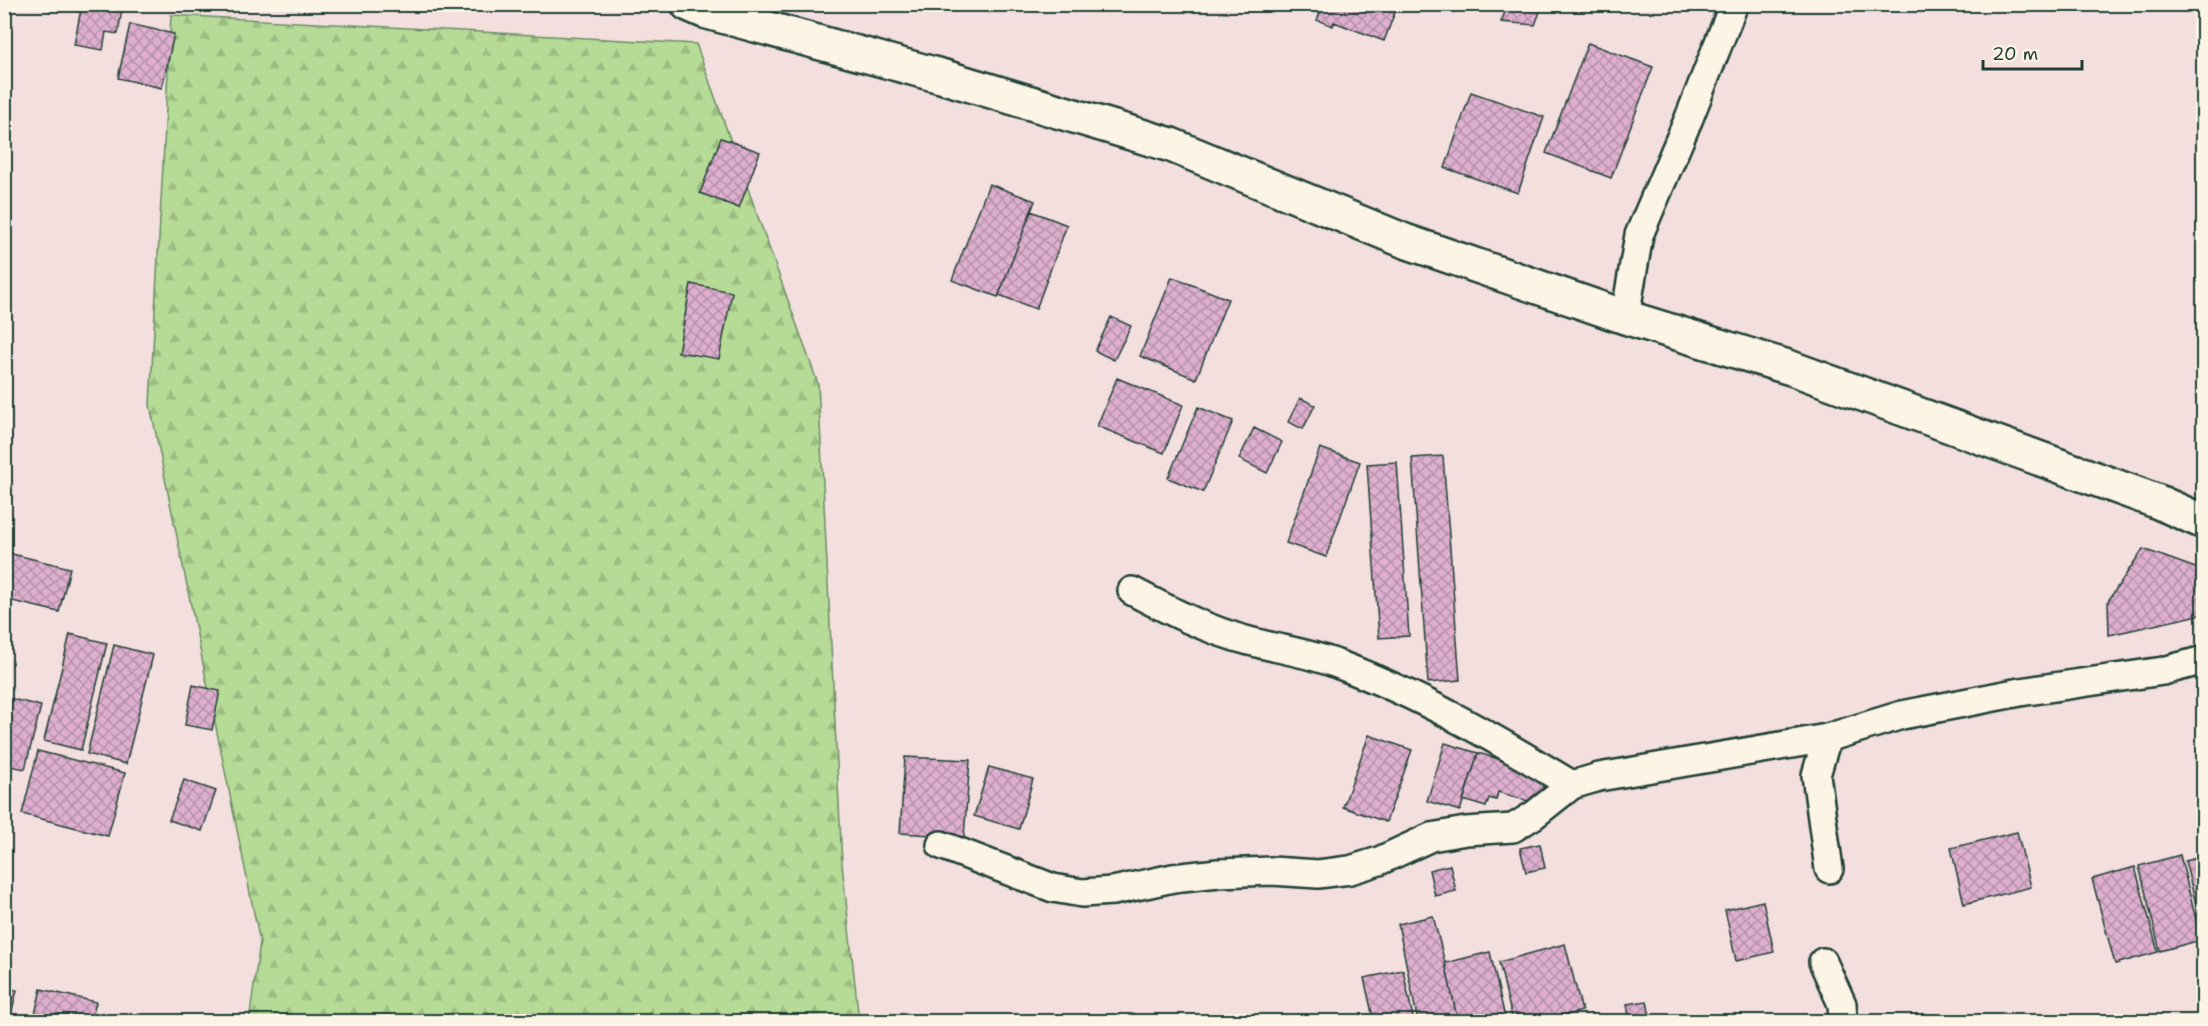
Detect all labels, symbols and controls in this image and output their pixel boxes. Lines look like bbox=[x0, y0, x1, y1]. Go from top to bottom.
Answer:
scale bar bbox=[1983, 33, 2082, 71]
text: 20 m bbox=[1992, 42, 2038, 66]

